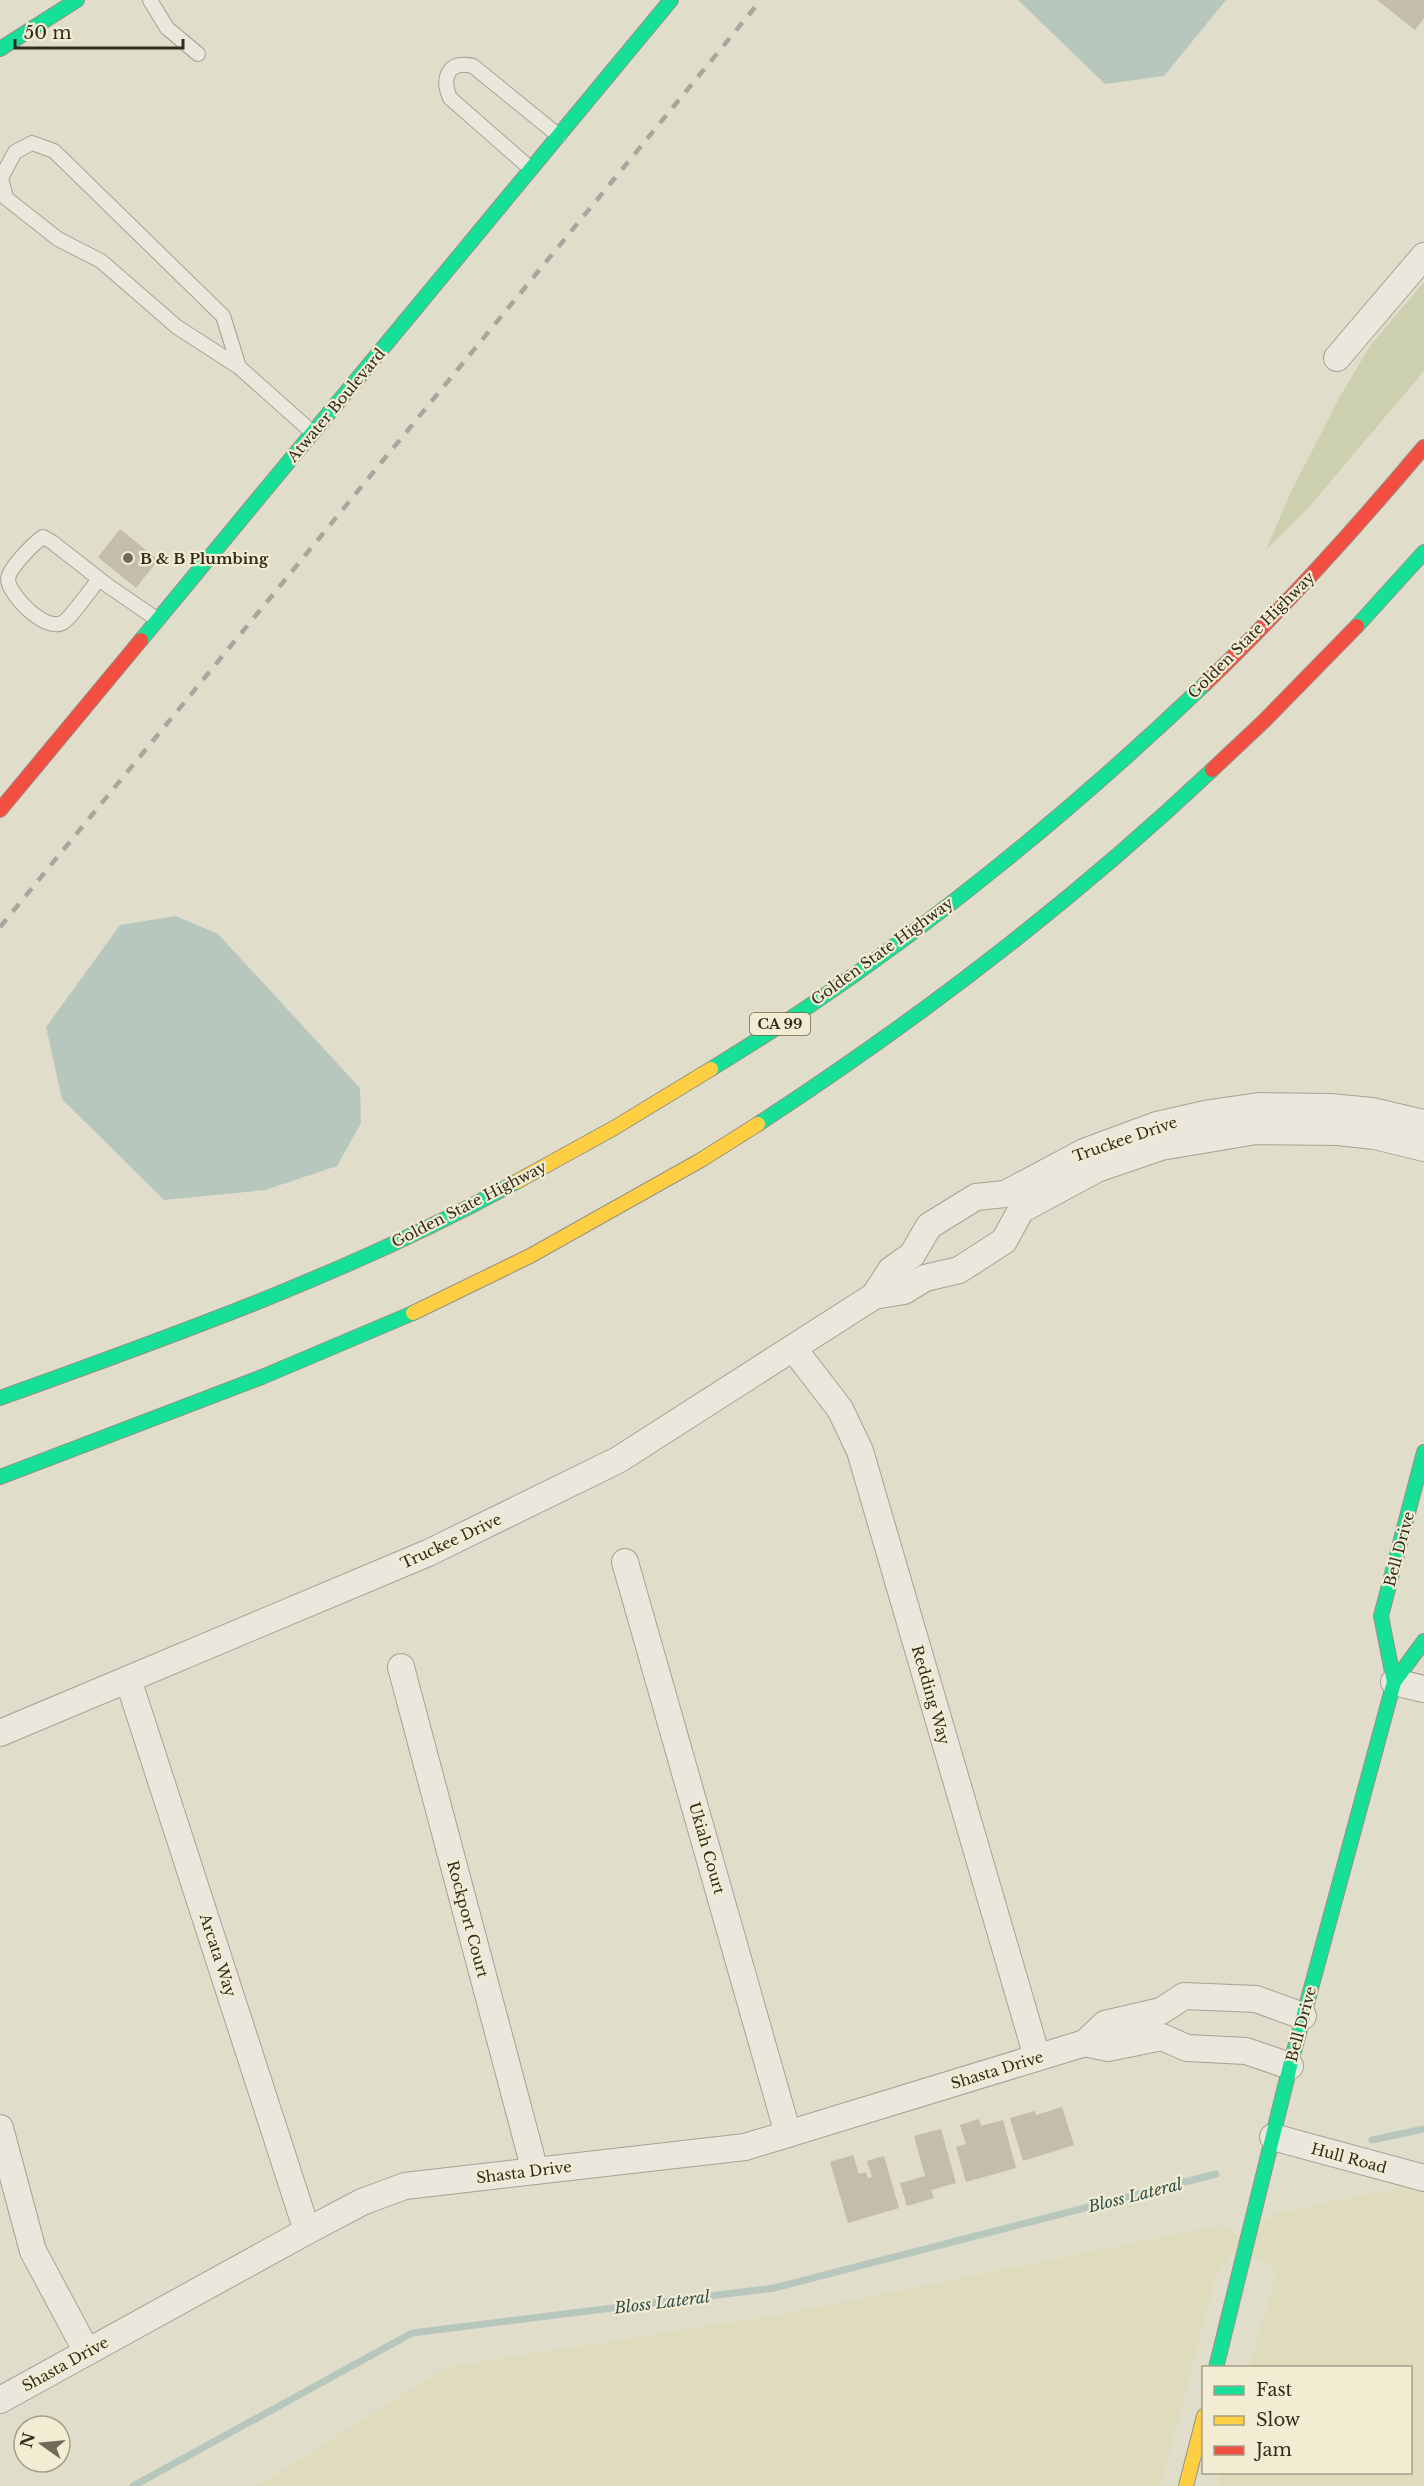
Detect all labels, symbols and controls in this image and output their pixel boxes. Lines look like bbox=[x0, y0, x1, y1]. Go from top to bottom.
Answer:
scale bar bbox=[15, 12, 183, 50]
text: 50 m bbox=[24, 22, 72, 44]
street label: Atwater Boulevard bbox=[282, 344, 389, 466]
place label: B & B Plumbing bbox=[140, 549, 269, 568]
marker: B & B Plumbing bbox=[121, 551, 135, 565]
street label: Golden State Highway bbox=[1184, 567, 1319, 702]
street label: Golden State Highway bbox=[807, 893, 957, 1009]
road number: CA 99 bbox=[750, 1013, 810, 1035]
street label: Truckee Drive bbox=[1070, 1112, 1180, 1166]
street label: Golden State Highway bbox=[388, 1156, 550, 1251]
street label: Truckee Drive bbox=[397, 1509, 505, 1573]
street label: Bell Drive bbox=[1380, 1509, 1418, 1589]
street label: Redding Way bbox=[908, 1643, 954, 1747]
street label: Ukiah Court bbox=[685, 1800, 729, 1897]
street label: Rockport Court bbox=[443, 1858, 493, 1980]
street label: Arcata Way bbox=[195, 1910, 241, 1999]
street label: Bell Drive bbox=[1282, 1984, 1320, 2064]
street label: Shasta Drive bbox=[948, 2047, 1046, 2093]
street label: Hull Road bbox=[1309, 2139, 1389, 2177]
street label: Shasta Drive bbox=[475, 2157, 573, 2187]
water label: Bloss Lateral bbox=[1085, 2173, 1185, 2217]
water label: Bloss Lateral bbox=[612, 2286, 712, 2318]
street label: Shasta Drive bbox=[18, 2332, 112, 2396]
legend bbox=[1202, 2366, 1412, 2474]
text: Fast bbox=[1256, 2379, 1293, 2401]
text: Slow bbox=[1256, 2409, 1301, 2431]
north arrow bbox=[12, 2414, 72, 2474]
text: N bbox=[16, 2430, 39, 2450]
text: Jam bbox=[1254, 2439, 1292, 2461]

